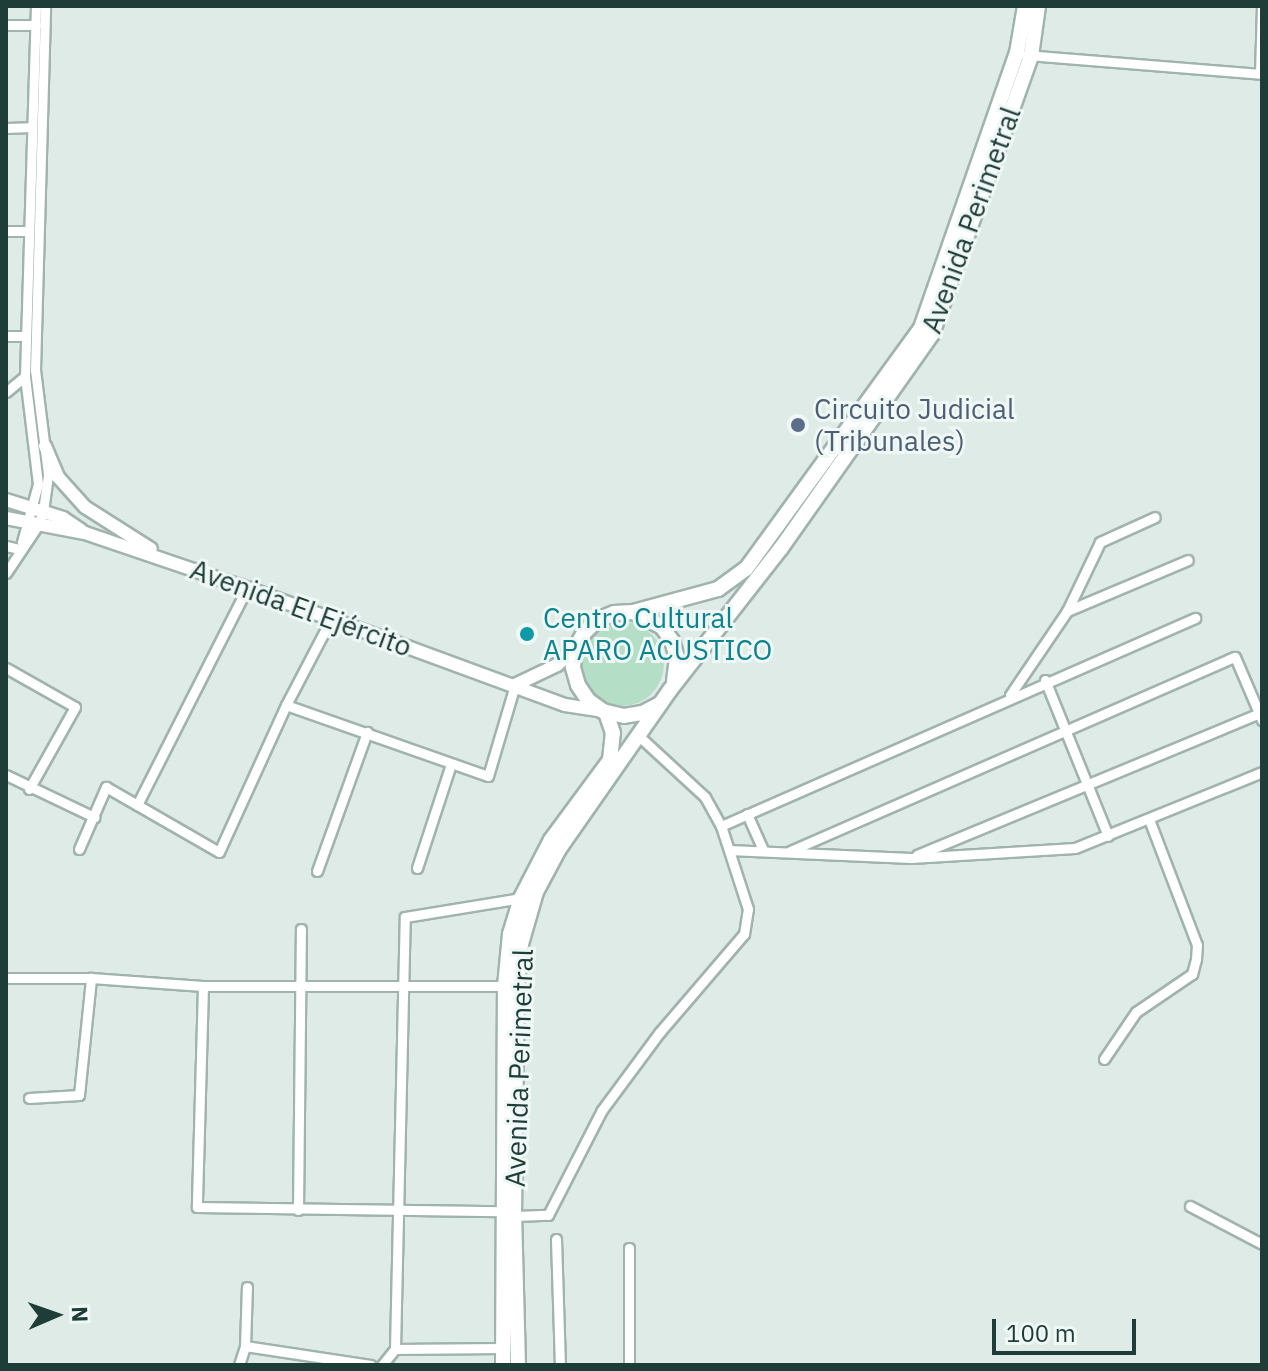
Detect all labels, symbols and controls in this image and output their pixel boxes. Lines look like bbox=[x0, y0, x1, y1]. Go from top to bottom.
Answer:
street label: Avenida Perimetral bbox=[914, 102, 1028, 338]
place label: Circuito Judicial (Tribunales) bbox=[814, 392, 1015, 458]
marker: Circuito Judicial (Tribunales) bbox=[789, 416, 807, 434]
street label: Avenida El Ejército bbox=[186, 552, 416, 664]
place label: Centro Cultural APARO ACUSTICO bbox=[543, 601, 772, 667]
marker: Centro Cultural APARO ACUSTICO bbox=[518, 625, 536, 643]
street label: Avenida Perimetral bbox=[498, 948, 540, 1188]
north arrow bbox=[16, 1275, 96, 1355]
scale bar bbox=[996, 1303, 1140, 1353]
text: N bbox=[66, 1306, 95, 1323]
text: 100 m bbox=[1006, 1317, 1076, 1349]

